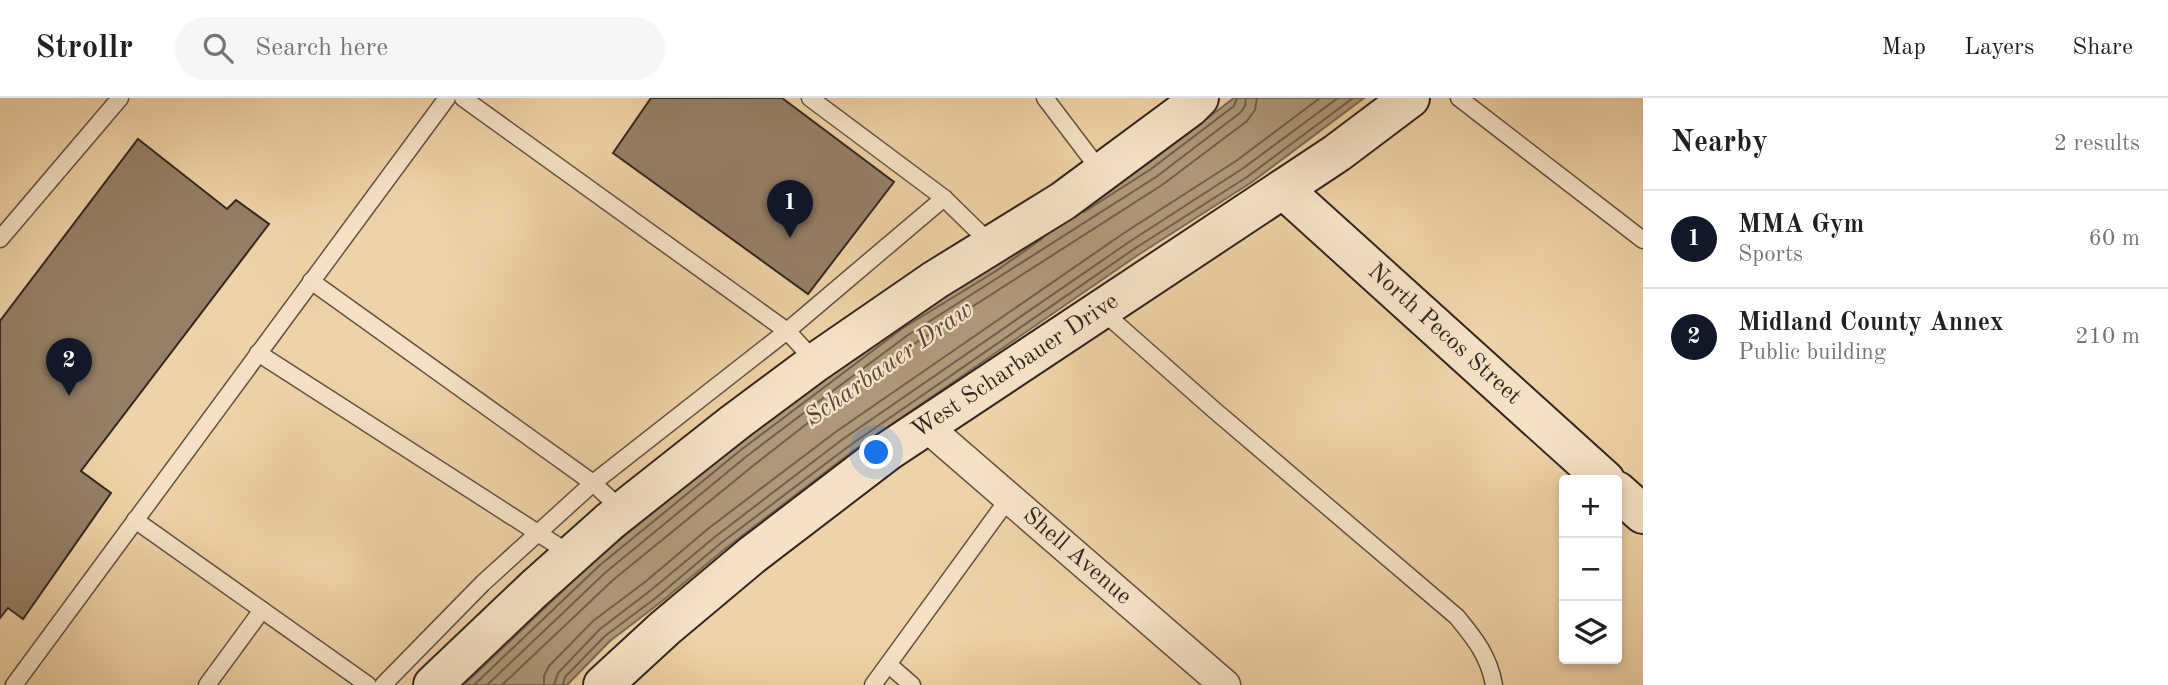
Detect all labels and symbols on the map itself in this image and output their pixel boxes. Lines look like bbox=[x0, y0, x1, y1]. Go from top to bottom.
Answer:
pin: 1 bbox=[767, 180, 813, 238]
street label: North Pecos Street bbox=[1363, 259, 1525, 410]
street label: West Scharbauer Drive bbox=[908, 289, 1123, 443]
water label: Scharbauer Draw bbox=[800, 296, 978, 432]
pin: 2 bbox=[46, 338, 92, 396]
your location bbox=[859, 435, 893, 469]
street label: Shell Avenue bbox=[1018, 503, 1136, 610]

